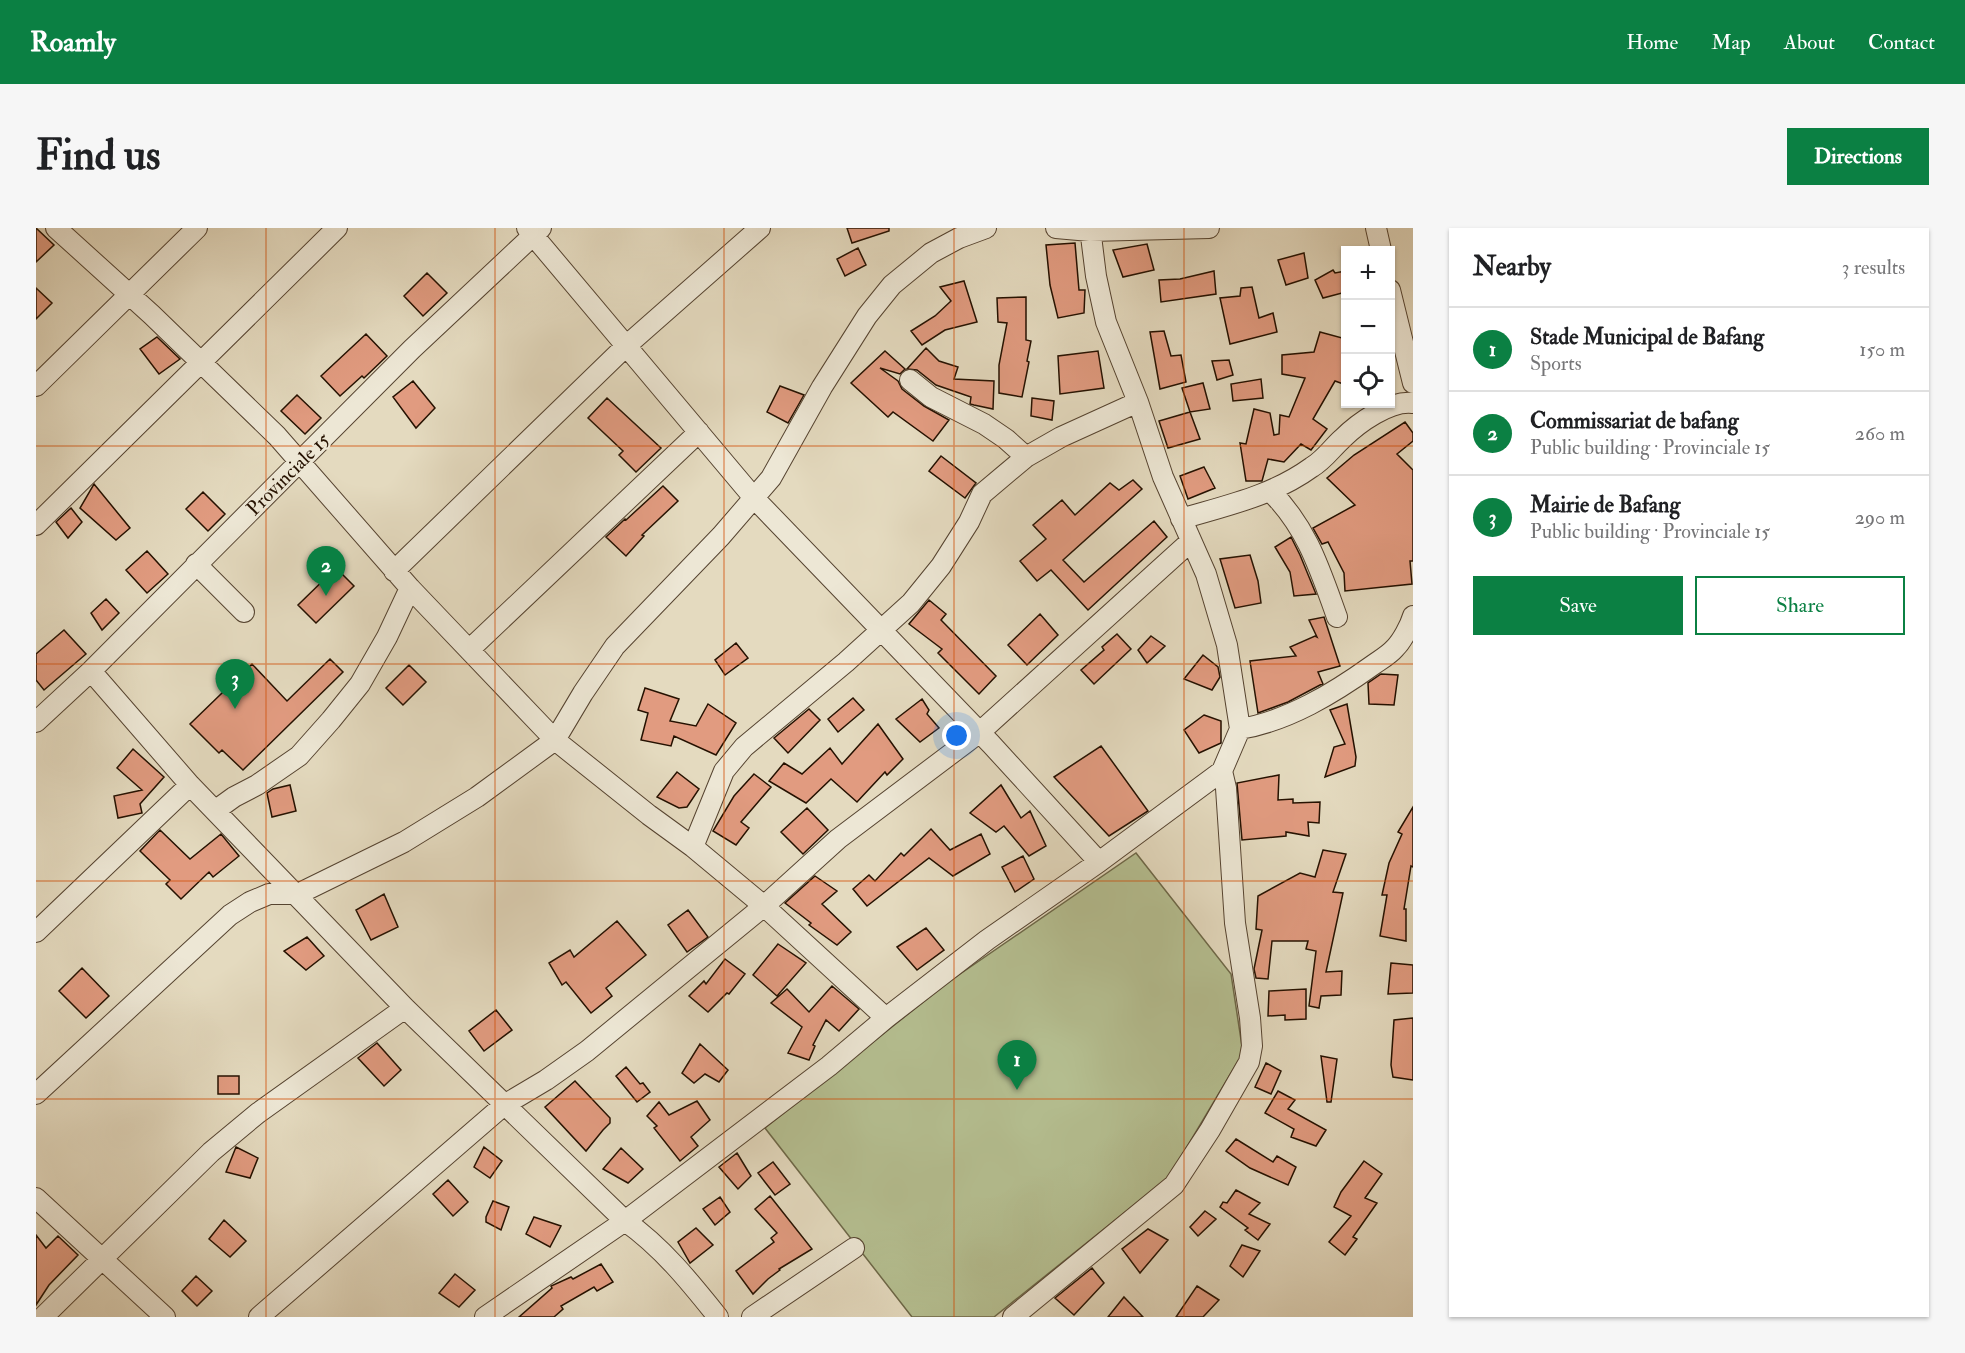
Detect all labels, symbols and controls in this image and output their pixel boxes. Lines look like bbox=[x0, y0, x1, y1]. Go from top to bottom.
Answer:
text: Roamly bbox=[30, 25, 116, 60]
text: Home bbox=[1626, 29, 1678, 56]
text: Map bbox=[1711, 29, 1751, 56]
text: About bbox=[1784, 29, 1835, 56]
text: Contact bbox=[1868, 29, 1935, 56]
button: Directions bbox=[1787, 128, 1929, 185]
text: Find us bbox=[36, 130, 160, 182]
map controls bbox=[1341, 246, 1395, 408]
button: + bbox=[1341, 246, 1395, 300]
text: Nearby bbox=[1473, 251, 1551, 283]
text: 3 results bbox=[1842, 255, 1905, 280]
button: − bbox=[1341, 300, 1395, 354]
text: Stade Municipal de Bafang bbox=[1530, 323, 1764, 351]
text: 1 bbox=[1489, 337, 1496, 362]
text: 150 m bbox=[1859, 337, 1905, 362]
text: Sports bbox=[1530, 351, 1582, 376]
button: locate bbox=[1341, 354, 1395, 408]
text: Commissariat de bafang bbox=[1530, 407, 1739, 435]
text: 2 bbox=[1487, 421, 1498, 446]
text: 260 m bbox=[1855, 421, 1905, 446]
street label: Provinciale 15 bbox=[241, 427, 335, 521]
text: Public building · Provinciale 15 bbox=[1530, 435, 1770, 460]
text: Mairie de Bafang bbox=[1530, 491, 1680, 519]
text: 3 bbox=[1489, 505, 1496, 530]
text: 290 m bbox=[1855, 505, 1905, 530]
text: Public building · Provinciale 15 bbox=[1530, 519, 1770, 544]
pin: 2 bbox=[306, 546, 346, 596]
button: Save bbox=[1473, 576, 1683, 635]
button: Share bbox=[1695, 576, 1905, 635]
pin: 3 bbox=[216, 660, 254, 709]
your location bbox=[942, 721, 971, 750]
pin: 1 bbox=[998, 1040, 1036, 1090]

